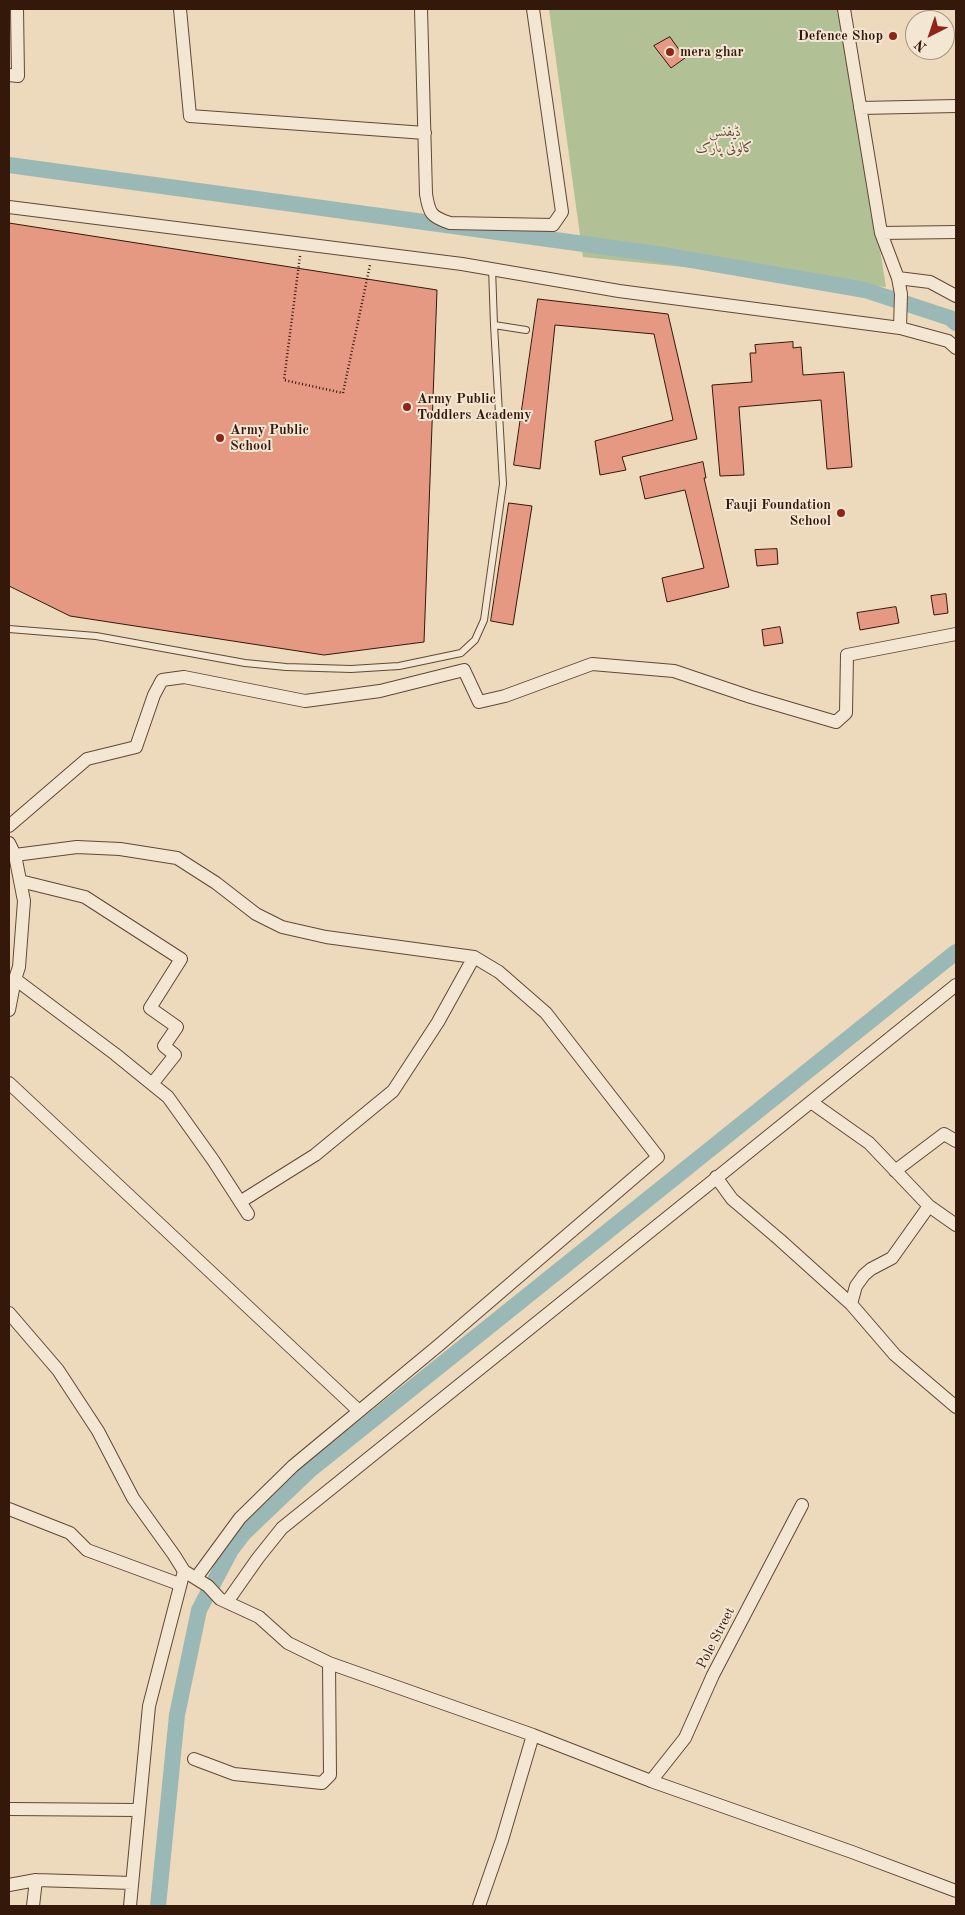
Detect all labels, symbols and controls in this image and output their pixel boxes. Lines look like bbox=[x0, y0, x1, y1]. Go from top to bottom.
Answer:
north arrow bbox=[905, 10, 955, 60]
place label: Defence Shop bbox=[798, 28, 883, 44]
marker: Defence Shop bbox=[887, 30, 899, 42]
text: N bbox=[912, 37, 929, 54]
place label: mera ghar bbox=[680, 44, 744, 60]
marker: mera ghar bbox=[664, 46, 676, 58]
park label: ڈیفنس کالونی پارک bbox=[696, 124, 754, 156]
place label: Army Public Toddlers Academy bbox=[417, 391, 532, 424]
marker: Army Public Toddlers Academy bbox=[401, 401, 413, 413]
place label: Army Public School bbox=[230, 422, 309, 454]
marker: Army Public School bbox=[214, 432, 226, 444]
place label: Fauji Foundation School bbox=[725, 497, 831, 530]
marker: Fauji Foundation School bbox=[835, 507, 847, 519]
street label: Pole Street bbox=[693, 1604, 739, 1672]

